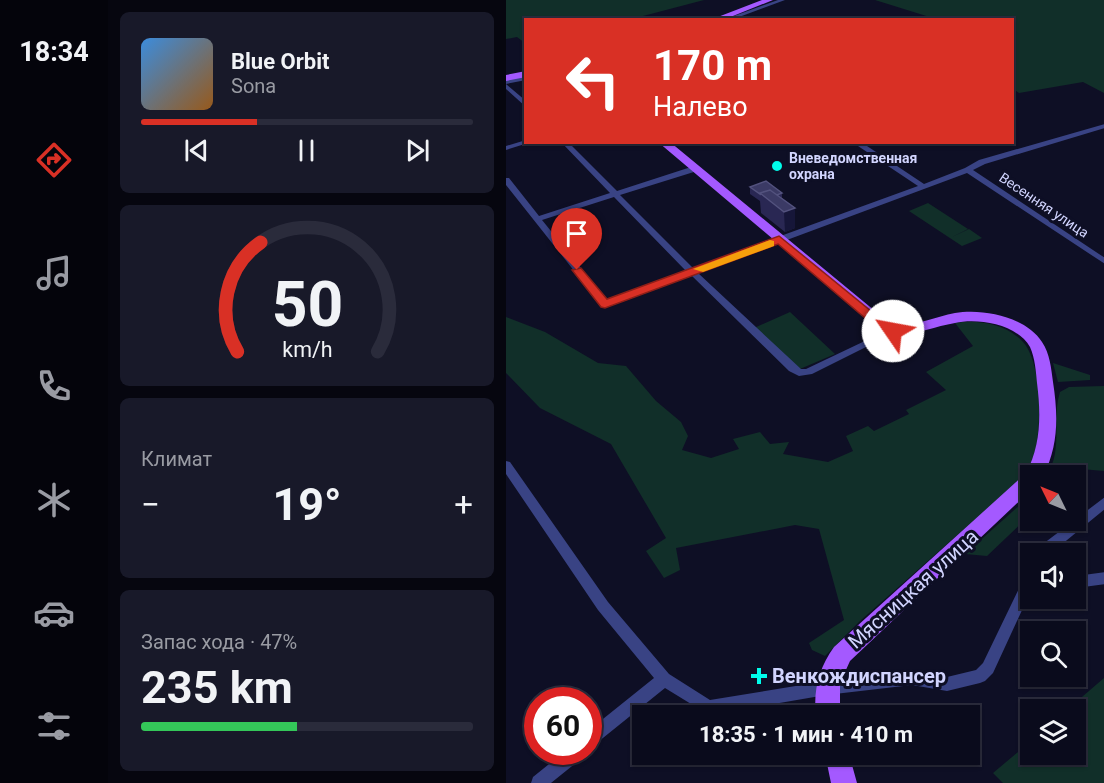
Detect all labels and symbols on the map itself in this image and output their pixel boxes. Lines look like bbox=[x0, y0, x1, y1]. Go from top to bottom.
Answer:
place label: Вневедомственная охрана bbox=[789, 150, 917, 182]
marker: Вневедомственная охрана bbox=[770, 159, 784, 173]
street label: Весенняя улица bbox=[996, 169, 1092, 241]
pin bbox=[551, 208, 602, 270]
position arrow bbox=[861, 299, 925, 363]
north arrow bbox=[1020, 465, 1086, 531]
street label: Мясницкая улица bbox=[843, 524, 983, 654]
place label: Венкождиспансер bbox=[772, 664, 946, 688]
marker: Венкождиспансер bbox=[750, 667, 768, 685]
speed limit sign: 60 bbox=[524, 687, 602, 765]

